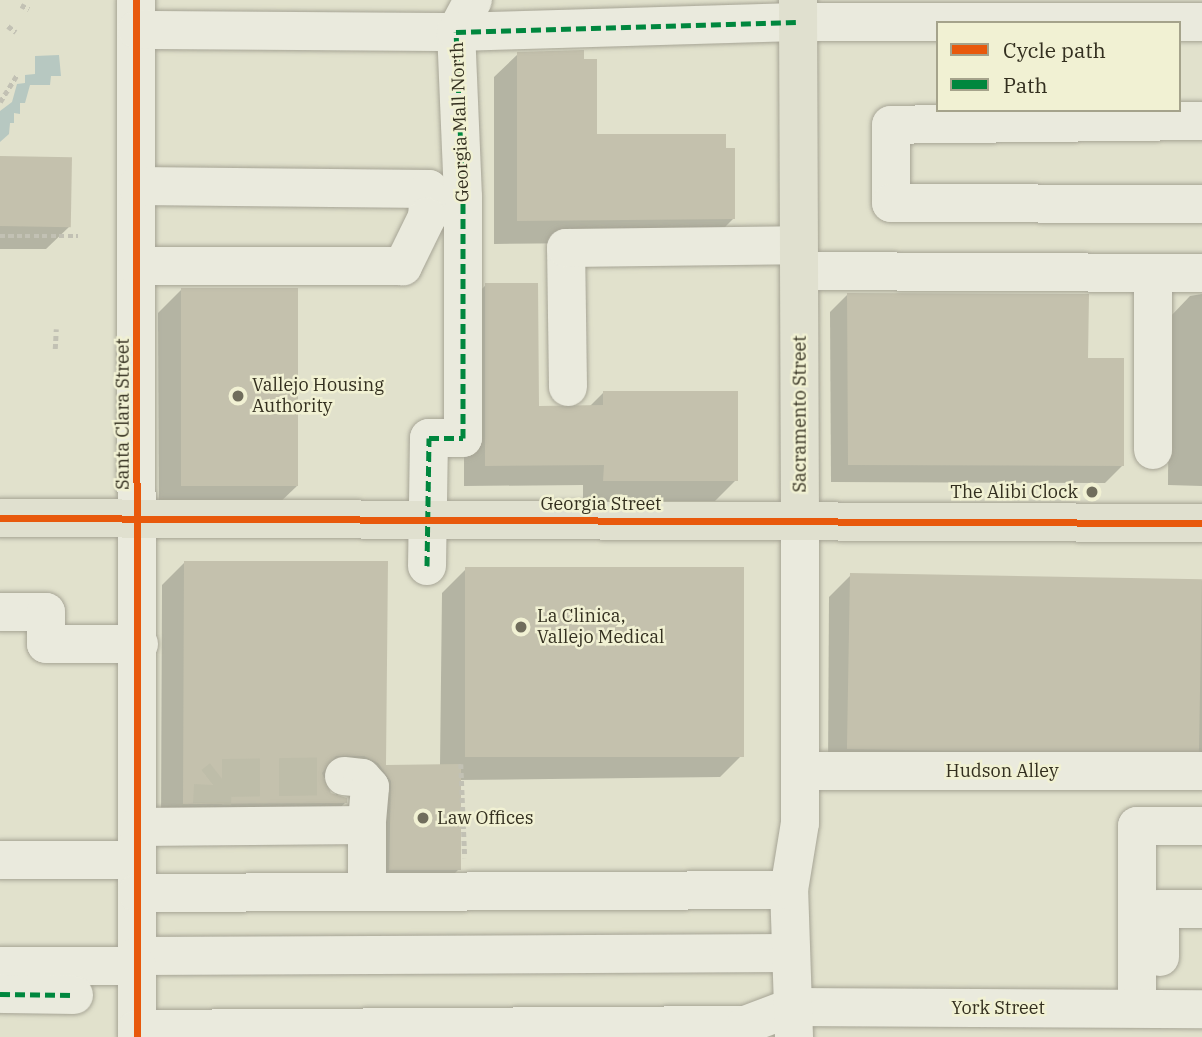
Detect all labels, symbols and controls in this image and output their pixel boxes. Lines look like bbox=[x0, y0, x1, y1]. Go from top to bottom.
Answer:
legend bbox=[936, 21, 1181, 112]
text: Cycle path bbox=[1003, 36, 1106, 64]
street label: Georgia Mall North bbox=[446, 41, 474, 203]
text: Path bbox=[1003, 71, 1048, 99]
street label: Sacramento Street bbox=[789, 335, 811, 493]
street label: Santa Clara Street bbox=[112, 338, 134, 490]
place label: Vallejo Housing Authority bbox=[252, 375, 384, 418]
marker: Vallejo Housing Authority bbox=[230, 388, 246, 404]
place label: The Alibi Clock bbox=[950, 481, 1078, 503]
marker: The Alibi Clock bbox=[1084, 484, 1100, 500]
street label: Georgia Street bbox=[541, 493, 661, 515]
place label: La Clinica, Vallejo Medical bbox=[537, 606, 664, 648]
marker: La Clinica, Vallejo Medical bbox=[511, 617, 531, 637]
street label: Hudson Alley bbox=[945, 760, 1059, 782]
place label: Law Offices bbox=[437, 807, 534, 829]
marker: Law Offices bbox=[415, 810, 431, 826]
street label: York Street bbox=[951, 997, 1045, 1019]

